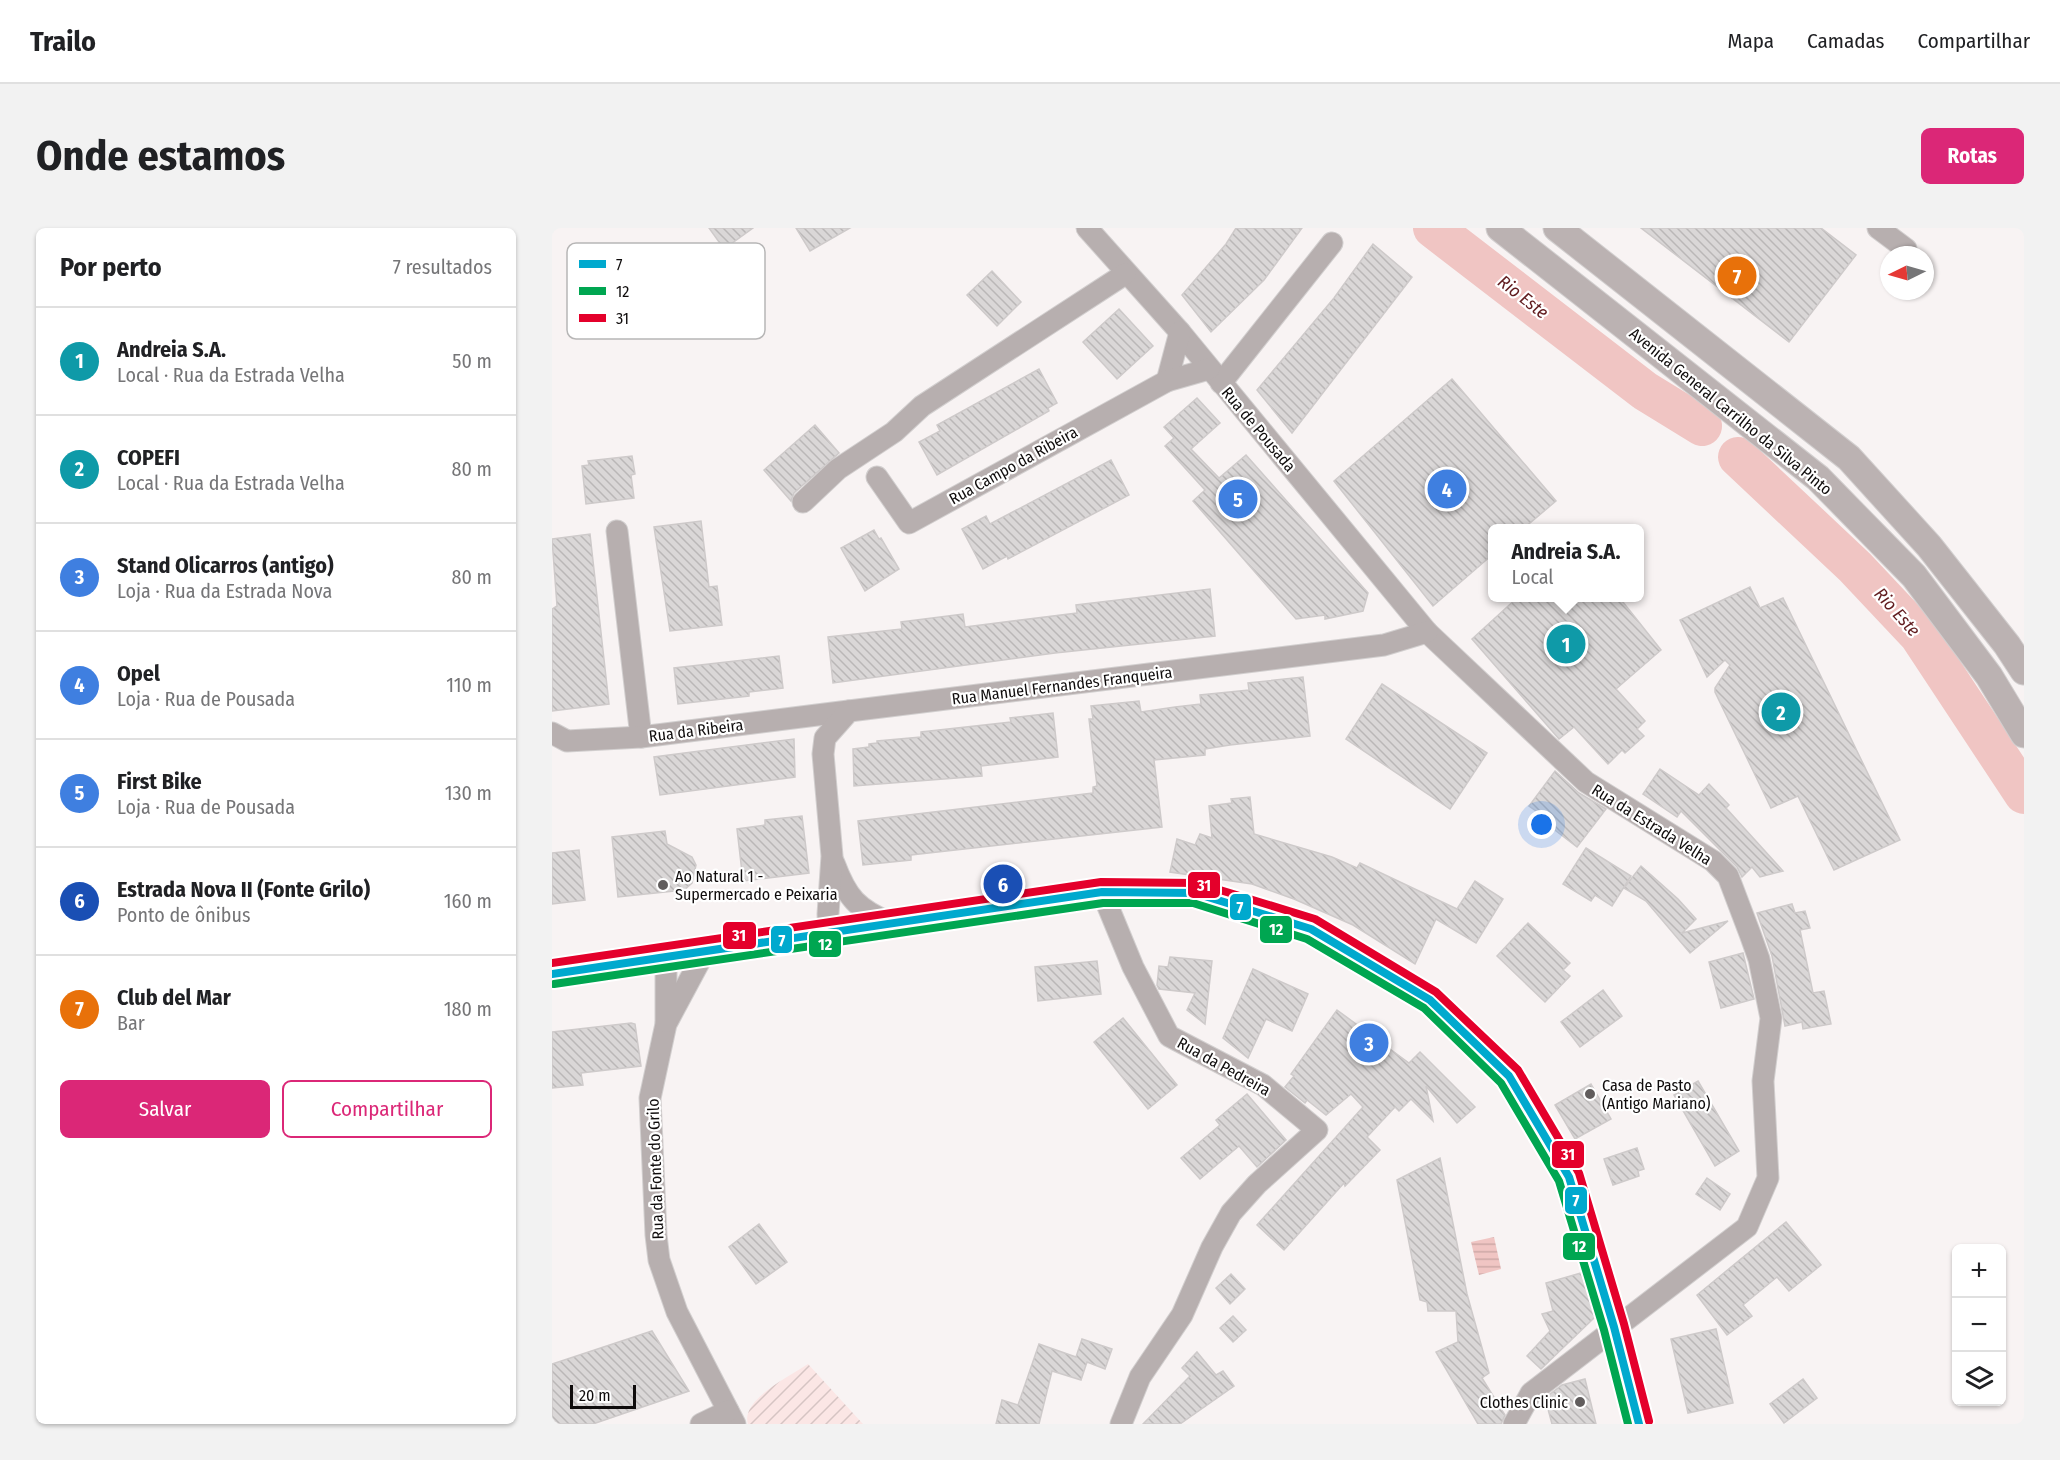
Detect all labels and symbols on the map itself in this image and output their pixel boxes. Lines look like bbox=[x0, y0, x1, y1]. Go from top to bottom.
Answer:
legend bbox=[567, 243, 765, 339]
north arrow bbox=[1880, 246, 1934, 300]
pin: 7 bbox=[1718, 254, 1756, 298]
text: 7 bbox=[616, 255, 623, 274]
water label: Rio Este bbox=[1493, 270, 1553, 324]
text: 12 bbox=[616, 282, 629, 301]
text: 31 bbox=[616, 309, 629, 328]
street label: Avenida General Carrilho da Silva Pinto bbox=[1626, 324, 1836, 499]
street label: Rua de Pousada bbox=[1218, 383, 1300, 476]
street label: Rua Campo da Ribeira bbox=[946, 422, 1081, 509]
pin: 4 bbox=[1428, 466, 1466, 512]
pin: 5 bbox=[1218, 476, 1258, 522]
water label: Rio Este bbox=[1869, 583, 1925, 641]
pin: 1 bbox=[1546, 622, 1586, 666]
street label: Rua Manuel Fernandes Franqueira bbox=[951, 663, 1174, 708]
pin: 2 bbox=[1762, 690, 1800, 734]
street label: Rua da Ribeira bbox=[648, 715, 745, 746]
street label: Rua da Estrada Velha bbox=[1588, 780, 1715, 869]
your location bbox=[1527, 810, 1556, 839]
pin: 6 bbox=[984, 862, 1022, 906]
place label: Ao Natural 1 - Supermercado e Peixaria bbox=[675, 867, 838, 904]
line badge: 31 bbox=[1187, 871, 1221, 899]
text: 31 bbox=[1196, 876, 1211, 895]
marker: Ao Natural 1 - Supermercado e Peixaria bbox=[656, 878, 670, 892]
line badge: 7 bbox=[1229, 893, 1252, 921]
text: 7 bbox=[1237, 898, 1244, 917]
line badge: 12 bbox=[1259, 915, 1293, 944]
text: 12 bbox=[1269, 920, 1284, 939]
line badge: 31 bbox=[722, 921, 757, 950]
line badge: 7 bbox=[770, 925, 793, 954]
text: 31 bbox=[731, 926, 746, 945]
line badge: 12 bbox=[808, 930, 842, 958]
text: 7 bbox=[779, 931, 786, 950]
text: 12 bbox=[818, 935, 833, 954]
pin: 3 bbox=[1350, 1020, 1388, 1066]
street label: Rua da Pedreira bbox=[1174, 1033, 1274, 1100]
place label: Casa de Pasto (Antigo Mariano) bbox=[1602, 1076, 1711, 1113]
marker: Casa de Pasto (Antigo Mariano) bbox=[1583, 1087, 1597, 1101]
street label: Rua da Fonte do Grilo bbox=[644, 1098, 667, 1240]
line badge: 31 bbox=[1551, 1140, 1585, 1169]
text: 31 bbox=[1560, 1145, 1575, 1164]
line badge: 7 bbox=[1564, 1186, 1588, 1215]
text: 7 bbox=[1573, 1191, 1580, 1210]
line badge: 12 bbox=[1562, 1232, 1596, 1261]
text: 12 bbox=[1572, 1237, 1587, 1256]
scale bar bbox=[570, 1382, 636, 1410]
place label: Clothes Clinic bbox=[1480, 1393, 1568, 1412]
marker: Clothes Clinic bbox=[1573, 1395, 1587, 1409]

